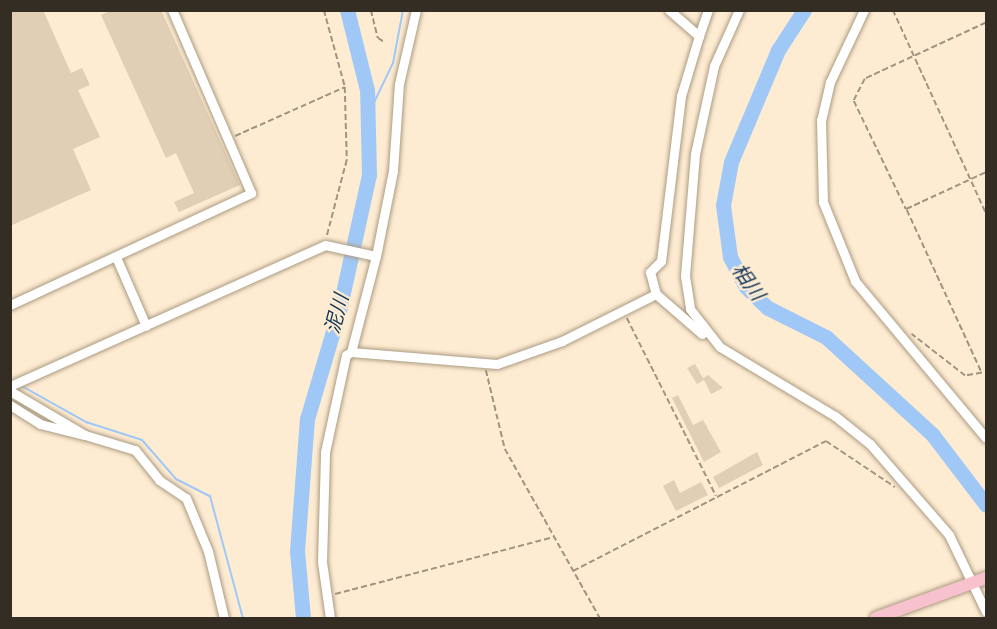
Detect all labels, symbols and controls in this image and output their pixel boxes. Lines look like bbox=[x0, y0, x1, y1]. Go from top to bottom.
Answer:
water label: 相川 bbox=[727, 259, 769, 305]
water label: 泥川 bbox=[320, 292, 354, 336]

